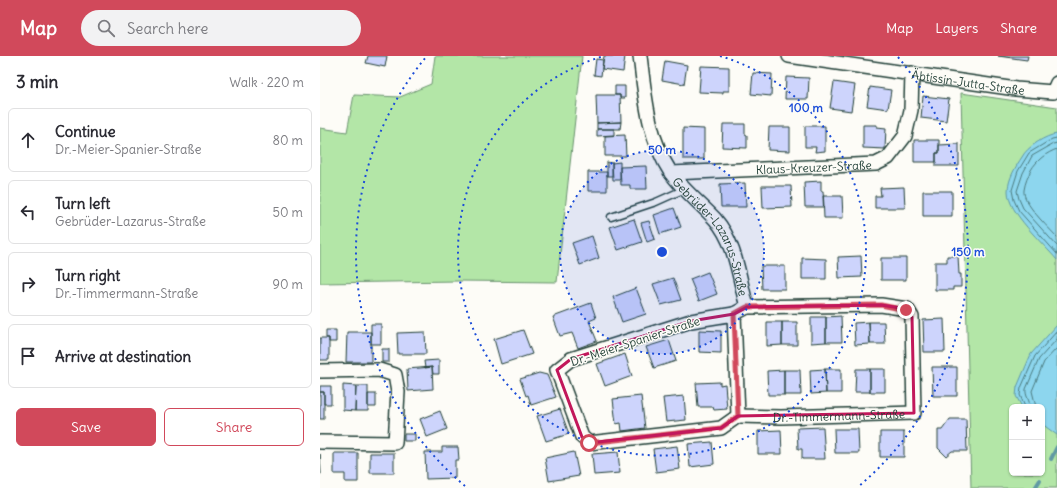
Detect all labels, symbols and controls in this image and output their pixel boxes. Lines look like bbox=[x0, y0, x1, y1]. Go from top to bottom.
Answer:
search box bbox=[81, 10, 361, 46]
text: Map bbox=[20, 16, 57, 40]
icon: search bbox=[95, 17, 117, 39]
text: Search here bbox=[127, 19, 208, 38]
text: Map bbox=[886, 19, 913, 37]
text: Layers bbox=[935, 19, 978, 37]
text: Share bbox=[1000, 19, 1037, 37]
street label: Äbtissin-Jutta-Straße bbox=[911, 66, 1025, 97]
text: 3 min bbox=[16, 71, 58, 93]
text: Walk · 220 m bbox=[229, 74, 304, 91]
text: 100 m bbox=[789, 100, 823, 115]
text: Continue bbox=[55, 122, 116, 141]
icon: ahead bbox=[17, 129, 39, 151]
text: 80 m bbox=[272, 132, 303, 149]
text: Dr.-Meier-Spanier-Straße bbox=[55, 141, 201, 158]
text: 50 m bbox=[648, 142, 677, 157]
street label: Klaus-Kreuzer-Straße bbox=[756, 157, 872, 177]
street label: Gebrüder-Lazarus-Straße bbox=[670, 174, 751, 297]
text: Turn left bbox=[55, 194, 110, 213]
icon: left bbox=[17, 201, 39, 223]
text: 50 m bbox=[272, 204, 303, 221]
text: Gebrüder-Lazarus-Straße bbox=[55, 213, 206, 230]
text: 150 m bbox=[952, 244, 985, 259]
centre of rings bbox=[655, 245, 669, 259]
text: Turn right bbox=[55, 266, 120, 285]
icon: right bbox=[17, 273, 39, 295]
text: 90 m bbox=[272, 276, 303, 293]
text: Dr.-Timmermann-Straße bbox=[55, 285, 198, 302]
route end bbox=[897, 301, 915, 319]
street label: Dr.-Meier-Spanier-Straße bbox=[568, 313, 702, 369]
icon: arrive bbox=[17, 345, 39, 367]
text: Arrive at destination bbox=[55, 347, 191, 366]
map controls bbox=[1009, 404, 1045, 476]
button: + bbox=[1009, 404, 1045, 440]
street label: Dr.-Timmermann-Straße bbox=[773, 406, 905, 425]
button: Save bbox=[16, 408, 156, 446]
button: Share bbox=[164, 408, 304, 446]
route start bbox=[580, 434, 598, 452]
button: − bbox=[1009, 440, 1045, 476]

